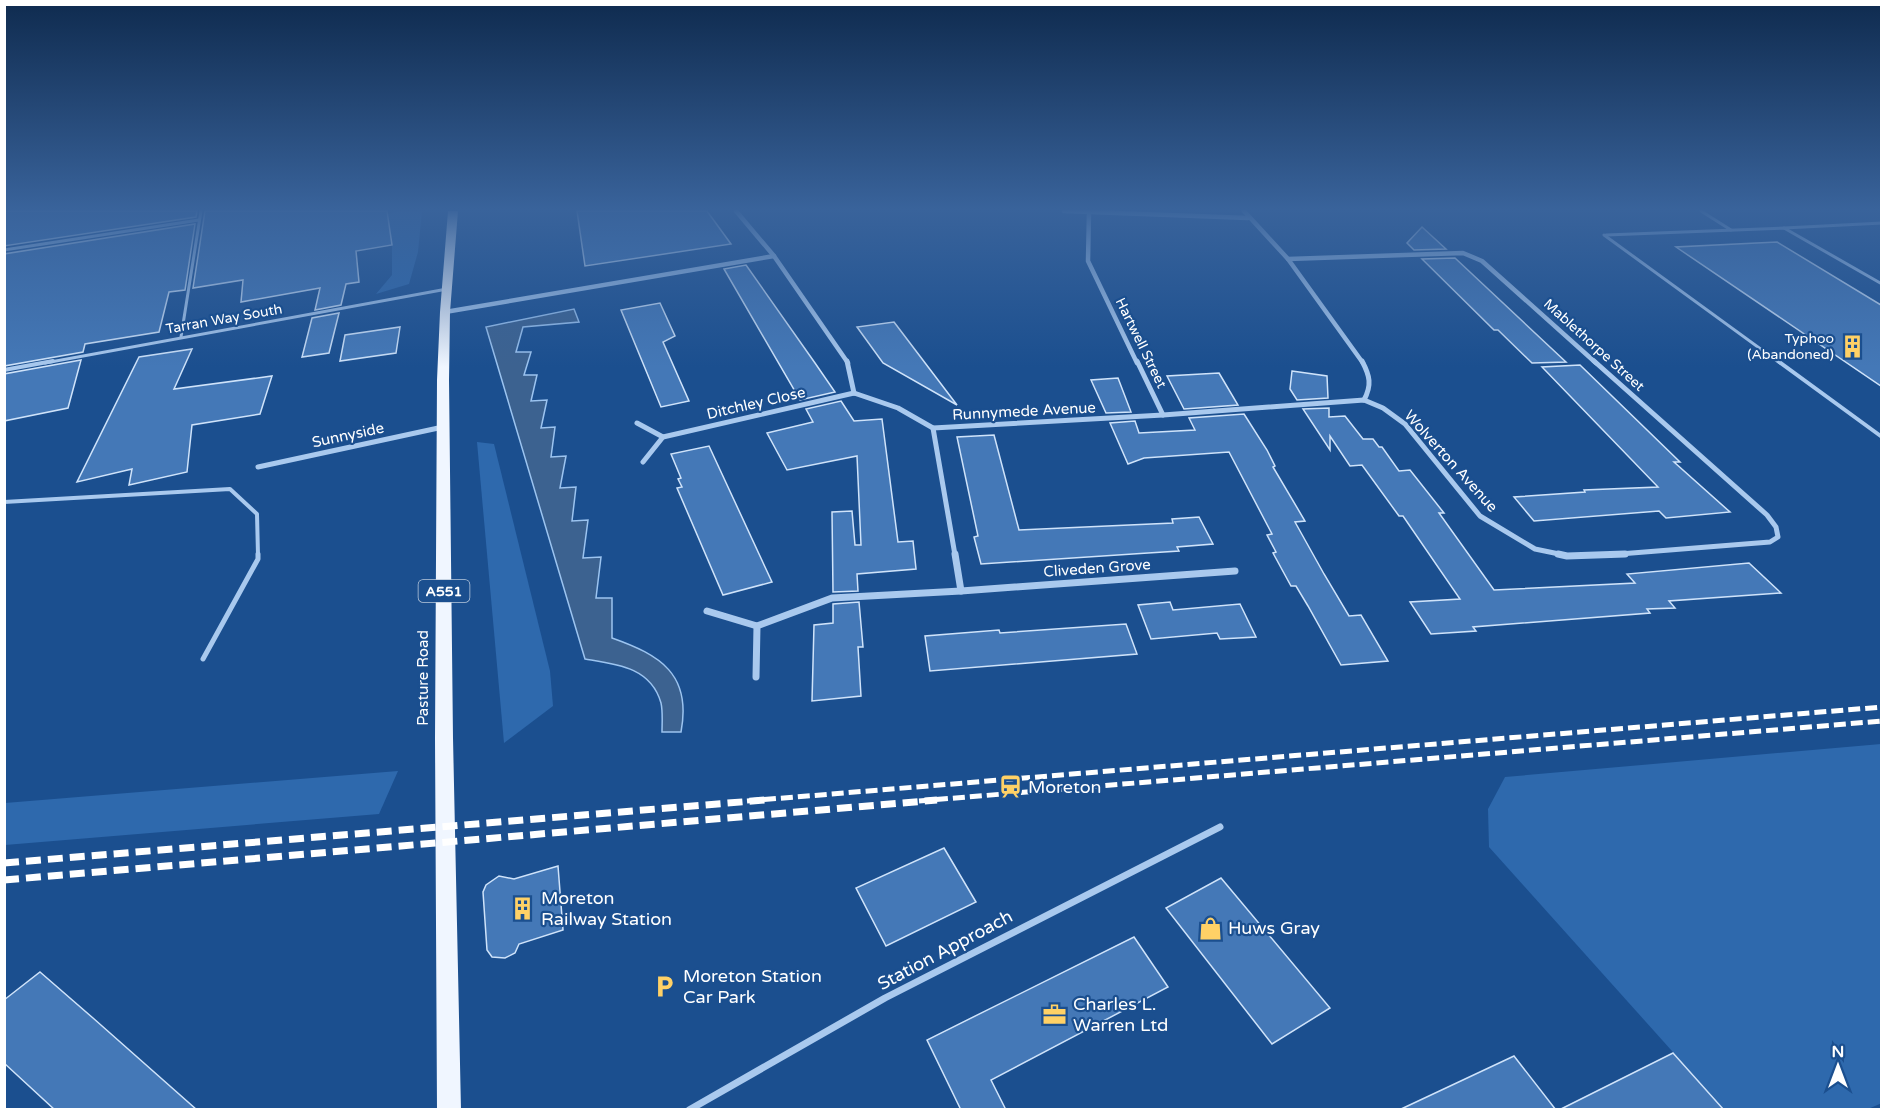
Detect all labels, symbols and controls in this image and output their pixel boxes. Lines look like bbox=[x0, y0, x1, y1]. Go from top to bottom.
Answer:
street label: Hartwell Street bbox=[1112, 295, 1171, 392]
street label: Mablethorpe Street bbox=[1540, 295, 1648, 395]
street label: Tarran Way South bbox=[164, 300, 284, 338]
place label: Typhoo (Abandoned) bbox=[1747, 330, 1834, 363]
building icon: Typhoo (Abandoned) bbox=[1839, 333, 1865, 359]
street label: Ditchley Close bbox=[705, 383, 807, 423]
street label: Runnymede Avenue bbox=[952, 398, 1096, 424]
street label: Wolverton Avenue bbox=[1401, 406, 1501, 516]
street label: Sunnyside bbox=[310, 419, 386, 451]
street label: Cliveden Grove bbox=[1043, 555, 1151, 581]
road number: A551 bbox=[418, 580, 470, 602]
street label: Pasture Road bbox=[414, 630, 432, 726]
station icon: Moreton bbox=[997, 774, 1023, 800]
place label: Moreton bbox=[1028, 776, 1102, 798]
place label: Moreton Railway Station bbox=[541, 887, 672, 930]
building icon: Moreton Railway Station bbox=[510, 895, 536, 921]
street label: Station Approach bbox=[874, 905, 1016, 995]
shop icon: Huws Gray bbox=[1197, 915, 1223, 941]
place label: Huws Gray bbox=[1228, 917, 1320, 939]
place label: Moreton Station Car Park bbox=[683, 965, 822, 1008]
parking icon: Moreton Station Car Park bbox=[652, 973, 678, 999]
place label: Charles L. Warren Ltd bbox=[1073, 993, 1168, 1036]
office icon: Charles L. Warren Ltd bbox=[1042, 1001, 1068, 1027]
north arrow bbox=[1808, 1036, 1868, 1096]
text: N bbox=[1832, 1042, 1844, 1062]

